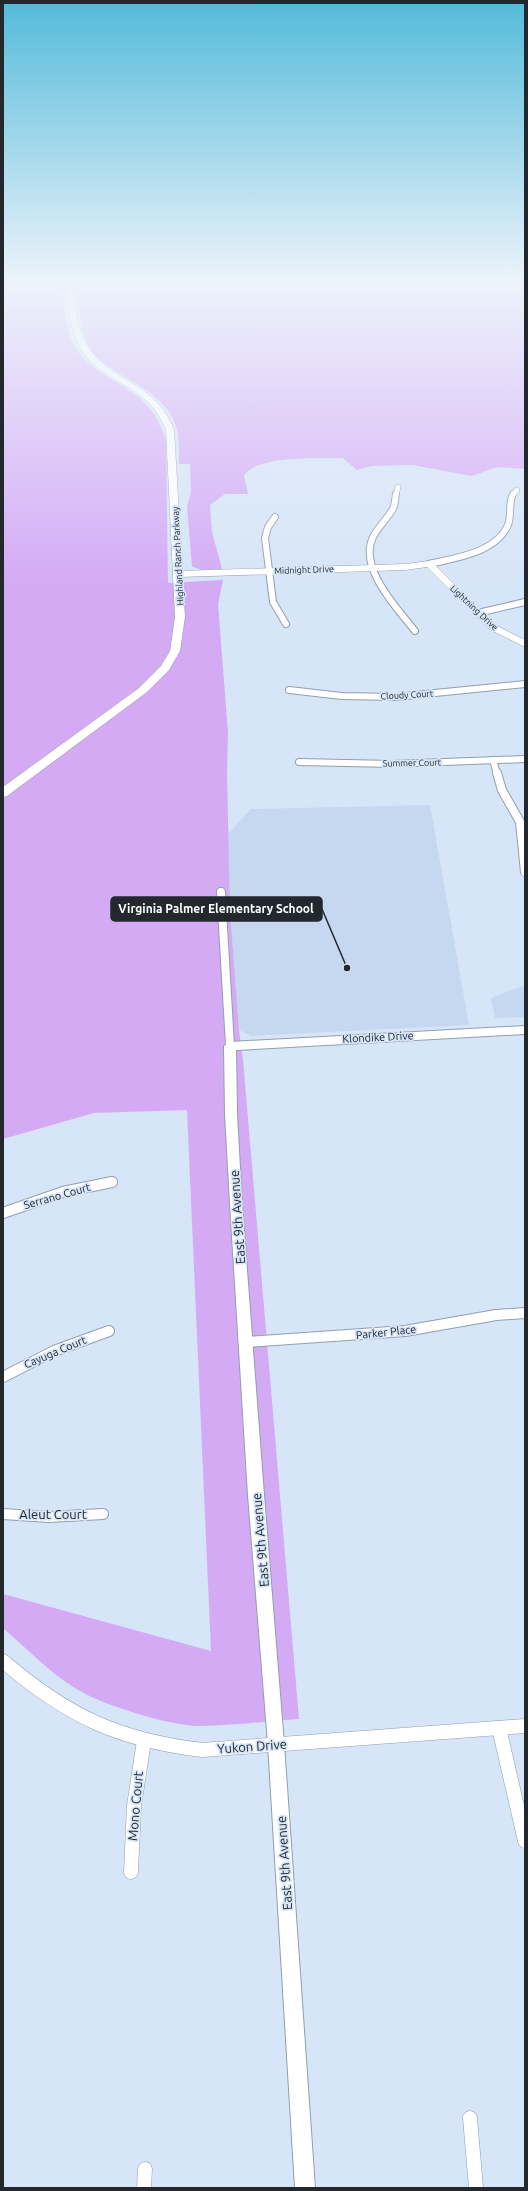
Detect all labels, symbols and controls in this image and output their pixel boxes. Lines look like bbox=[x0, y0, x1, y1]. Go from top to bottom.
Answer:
street label: Highland Ranch Parkway bbox=[170, 506, 186, 606]
street label: Midnight Drive bbox=[274, 564, 334, 576]
street label: Lightning Drive bbox=[448, 583, 500, 633]
street label: Cloudy Court bbox=[380, 689, 434, 701]
street label: Summer Court bbox=[383, 757, 442, 769]
callout: Virginia Palmer Elementary School bbox=[111, 897, 322, 921]
text: Virginia Palmer Elementary School bbox=[118, 902, 314, 915]
street label: Klondike Drive bbox=[342, 1029, 414, 1045]
street label: East 9th Avenue bbox=[227, 1169, 247, 1265]
street label: Serrano Court bbox=[22, 1181, 92, 1211]
street label: Parker Place bbox=[355, 1323, 417, 1341]
street label: Cayuga Court bbox=[22, 1333, 89, 1370]
street label: East 9th Avenue bbox=[249, 1492, 271, 1588]
street label: Aleut Court bbox=[19, 1507, 87, 1521]
street label: Yukon Drive bbox=[217, 1737, 287, 1755]
street label: Mono Court bbox=[125, 1771, 145, 1841]
street label: East 9th Avenue bbox=[274, 1815, 294, 1911]

